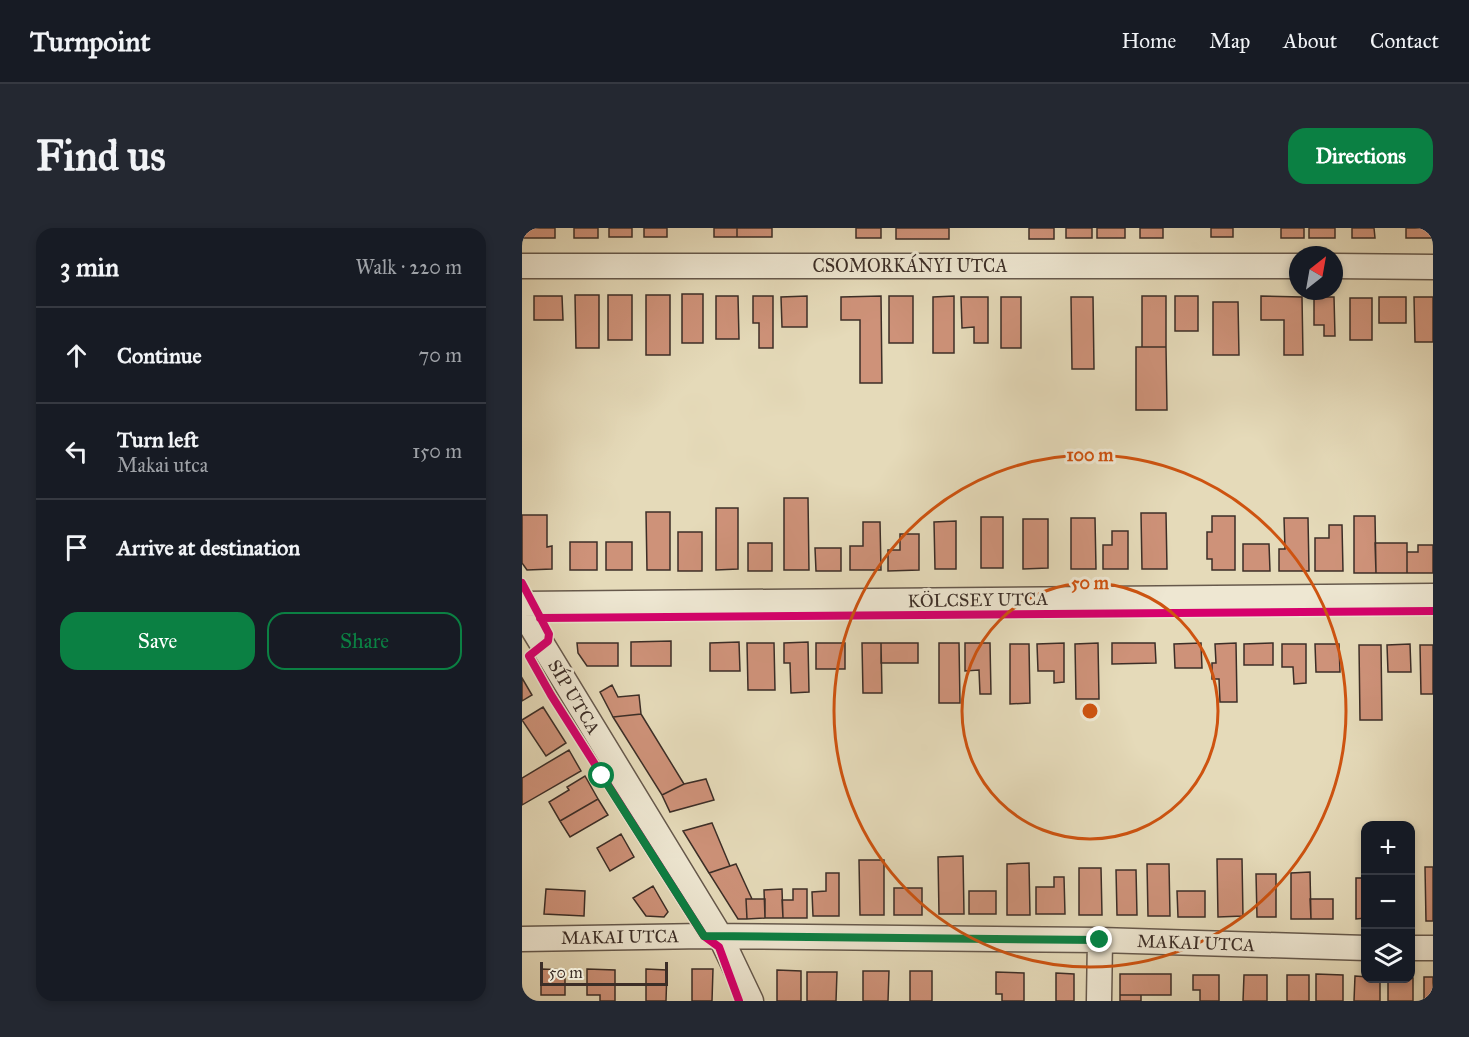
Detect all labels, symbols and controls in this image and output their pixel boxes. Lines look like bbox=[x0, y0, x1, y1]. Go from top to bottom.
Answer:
text: Turnpoint bbox=[30, 24, 150, 59]
text: Home bbox=[1121, 28, 1176, 54]
text: Map bbox=[1209, 28, 1250, 54]
text: About bbox=[1283, 28, 1337, 54]
text: Contact bbox=[1370, 28, 1439, 54]
button: Directions bbox=[1288, 128, 1433, 184]
text: Find us bbox=[36, 130, 166, 182]
north arrow bbox=[1289, 246, 1343, 300]
text: 3 min bbox=[60, 251, 119, 283]
street label: CSOMORKÁNYI UTCA bbox=[812, 253, 1008, 277]
text: Walk · 220 m bbox=[355, 255, 462, 279]
icon: ahead bbox=[60, 339, 93, 372]
text: Continue bbox=[117, 342, 202, 369]
text: 70 m bbox=[419, 343, 462, 367]
text: Turn left bbox=[117, 426, 199, 453]
icon: left bbox=[60, 435, 93, 468]
text: 150 m bbox=[412, 439, 462, 463]
text: 100 m bbox=[1067, 444, 1114, 466]
text: Makai utca bbox=[117, 453, 208, 477]
icon: arrive bbox=[60, 531, 93, 564]
text: Arrive at destination bbox=[117, 534, 300, 561]
text: 50 m bbox=[1071, 572, 1110, 594]
street label: KÖLCSEY UTCA bbox=[907, 587, 1049, 612]
button: Save bbox=[60, 612, 255, 670]
button: Share bbox=[267, 612, 462, 670]
street label: SÍP UTCA bbox=[543, 655, 607, 738]
centre of rings bbox=[1080, 701, 1100, 721]
route start bbox=[588, 762, 614, 788]
map controls bbox=[1361, 821, 1415, 983]
button: + bbox=[1361, 821, 1415, 875]
button: − bbox=[1361, 875, 1415, 929]
street label: MAKAI UTCA bbox=[561, 925, 679, 949]
route end bbox=[1086, 926, 1112, 952]
button: layers bbox=[1361, 929, 1415, 983]
street label: MAKAI UTCA bbox=[1137, 930, 1255, 956]
scale bar bbox=[540, 959, 668, 986]
text: 50 m bbox=[549, 963, 583, 982]

